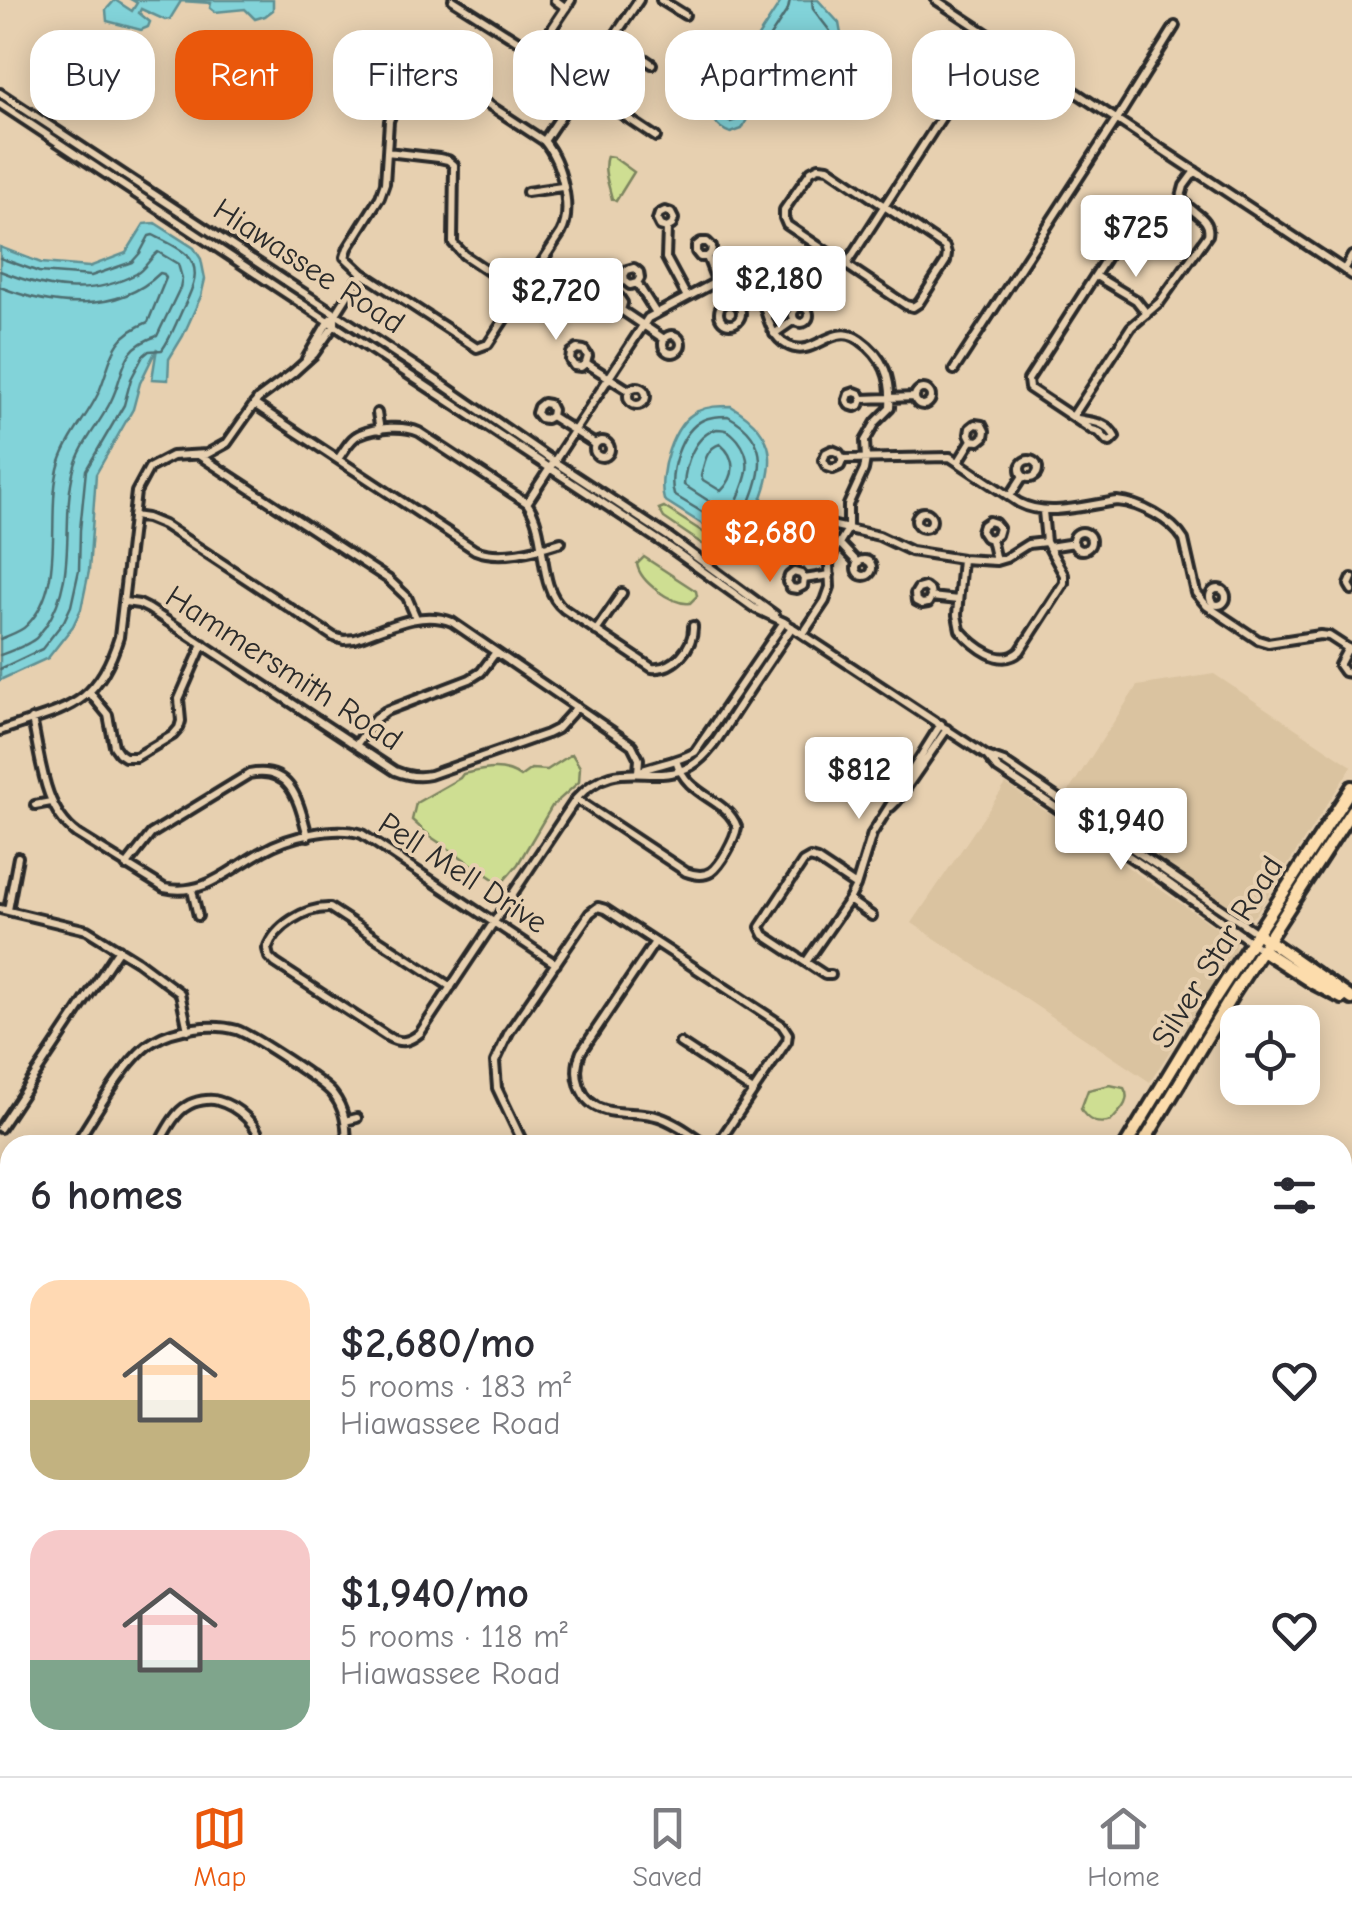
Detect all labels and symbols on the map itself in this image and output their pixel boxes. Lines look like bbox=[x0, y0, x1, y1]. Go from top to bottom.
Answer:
street label: Hiawassee Road bbox=[207, 190, 411, 342]
pin: $725 bbox=[1077, 195, 1195, 280]
pin: $2,180 bbox=[698, 246, 860, 331]
pin: $2,720 bbox=[475, 258, 637, 343]
pin: $2,680 bbox=[689, 500, 851, 585]
street label: Hammersmith Road bbox=[159, 578, 409, 758]
pin: $812 bbox=[800, 737, 918, 822]
pin: $1,940 bbox=[1040, 788, 1202, 873]
street label: Pell Mell Drive bbox=[372, 805, 554, 941]
street label: Silver Star Road bbox=[1143, 849, 1291, 1055]

